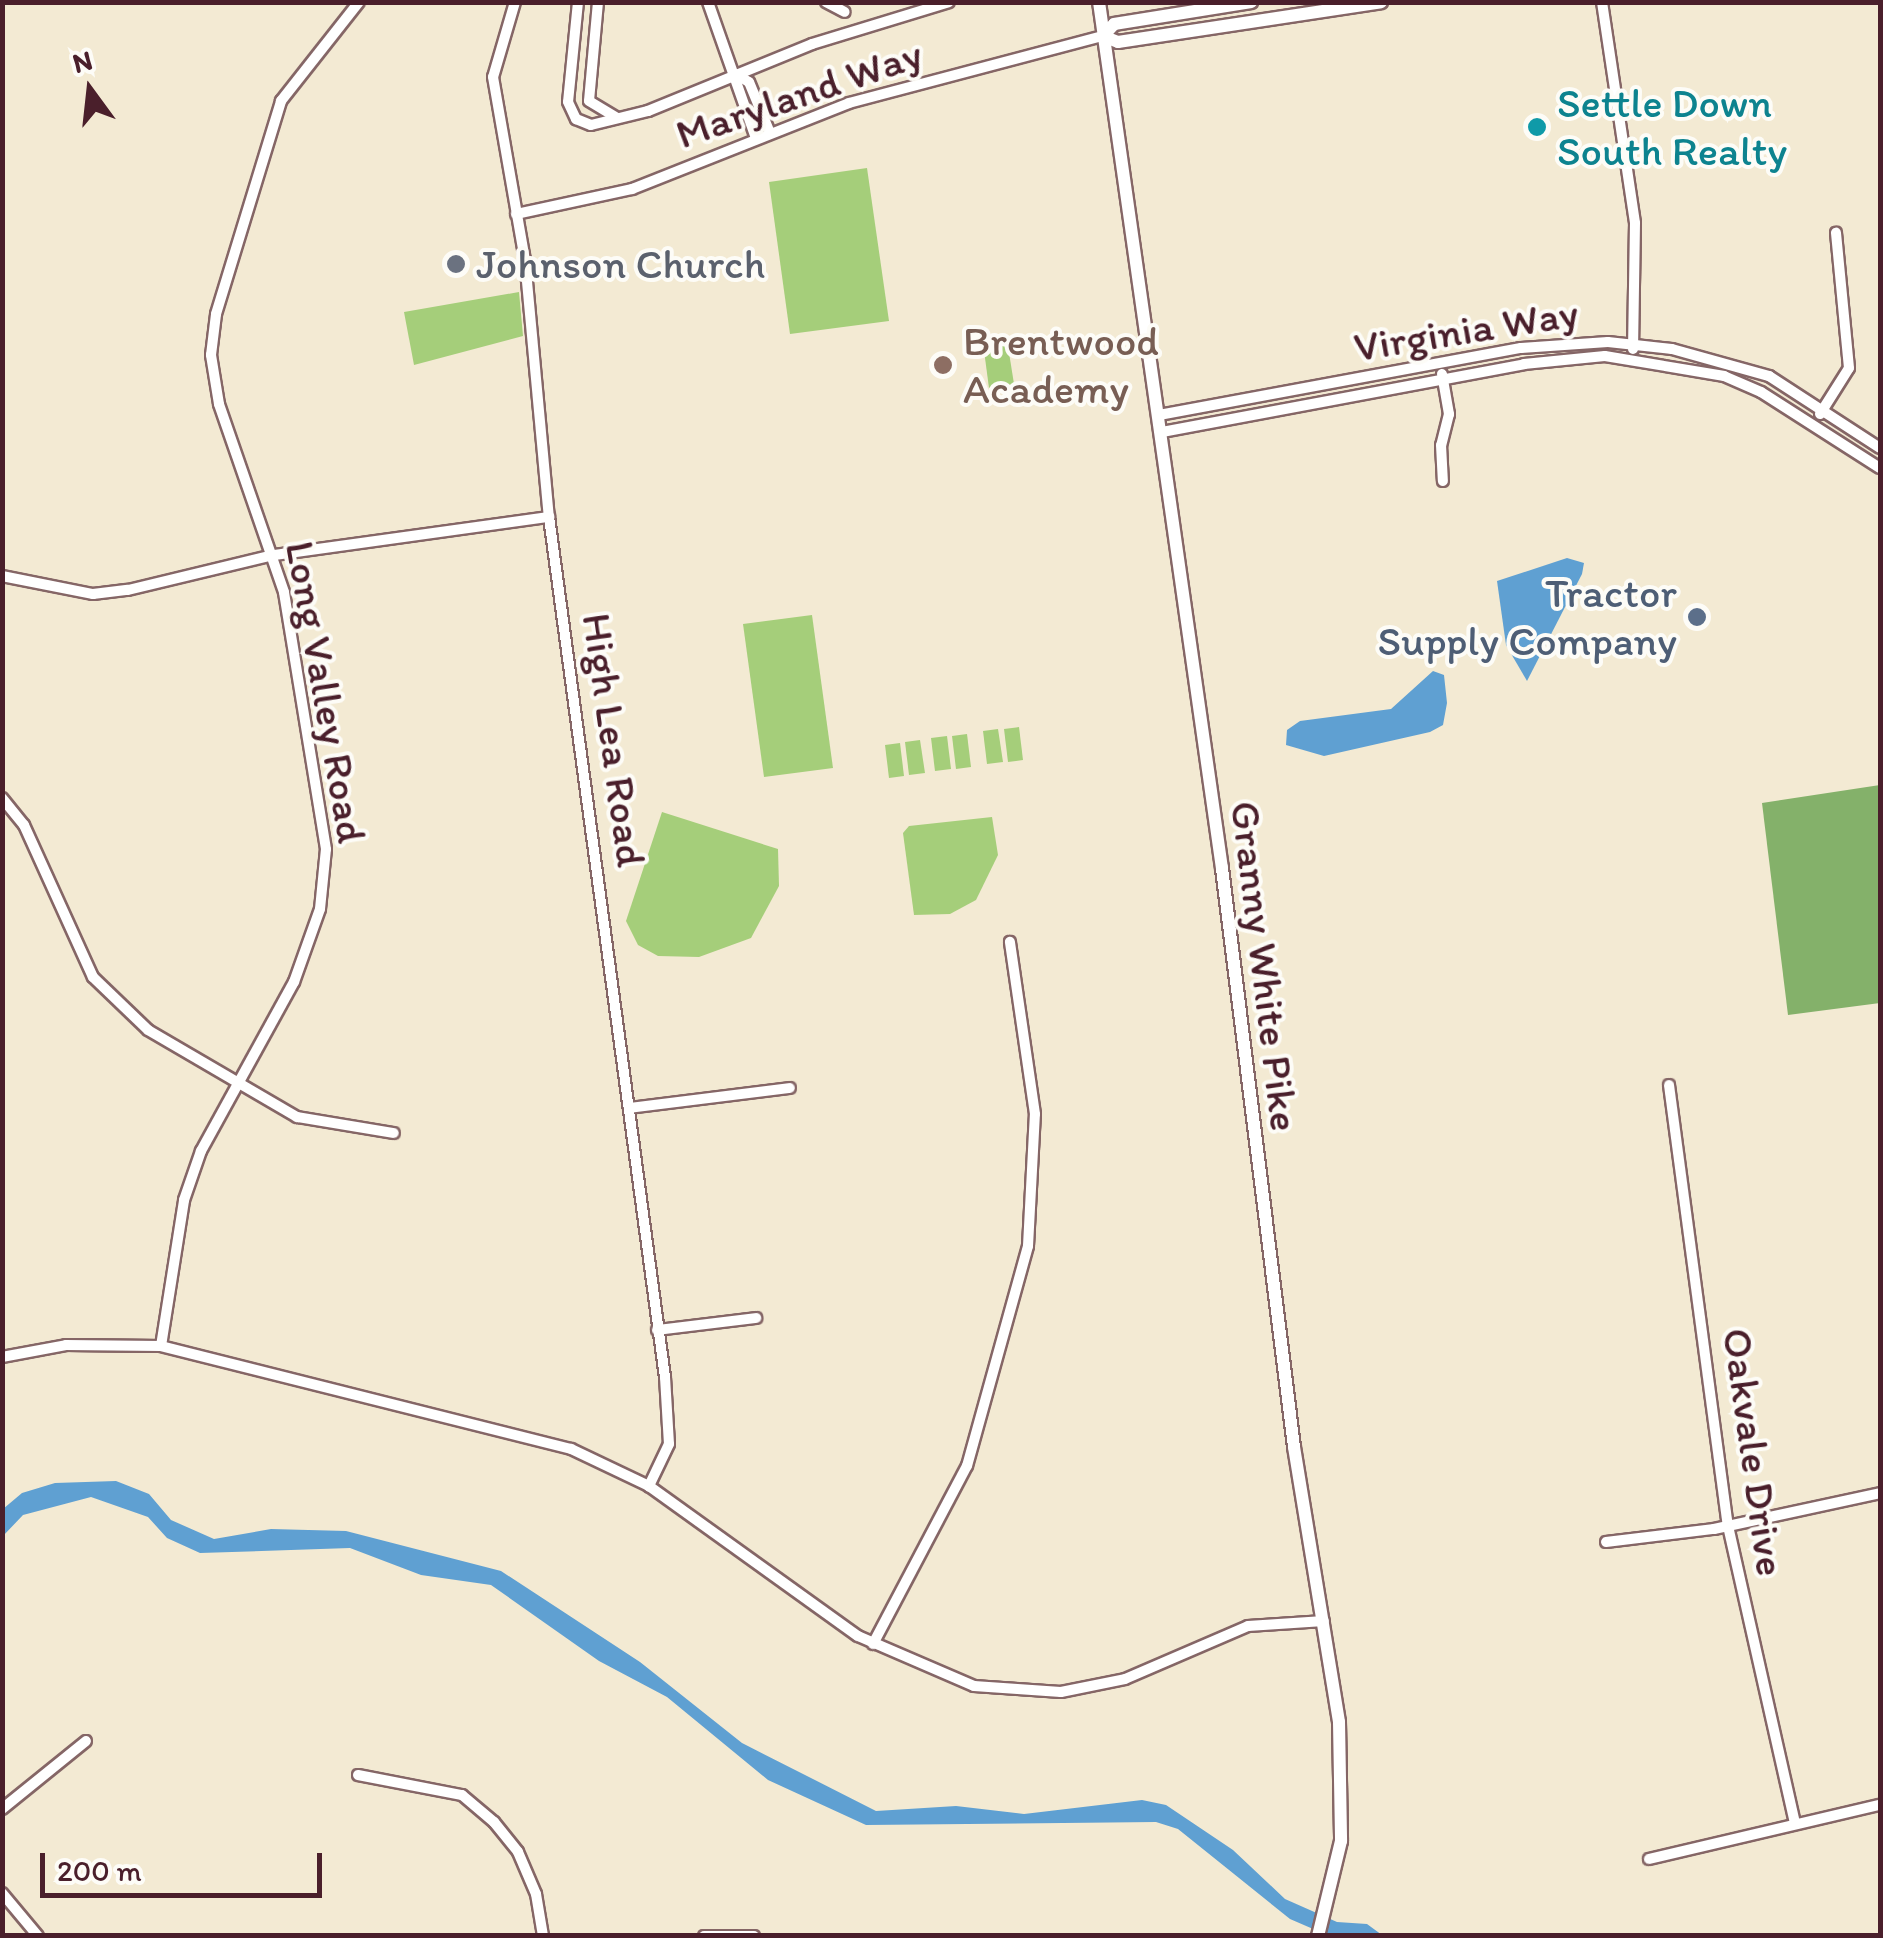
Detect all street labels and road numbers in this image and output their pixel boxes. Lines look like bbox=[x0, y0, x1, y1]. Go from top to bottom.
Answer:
street label: Maryland Way bbox=[670, 29, 928, 159]
street label: Virginia Way bbox=[1351, 287, 1581, 373]
street label: Long Valley Road bbox=[275, 537, 377, 847]
street label: High Lea Road bbox=[571, 611, 657, 869]
street label: Granny White Pike bbox=[1220, 797, 1310, 1135]
street label: Oakvale Drive bbox=[1712, 1325, 1796, 1579]

